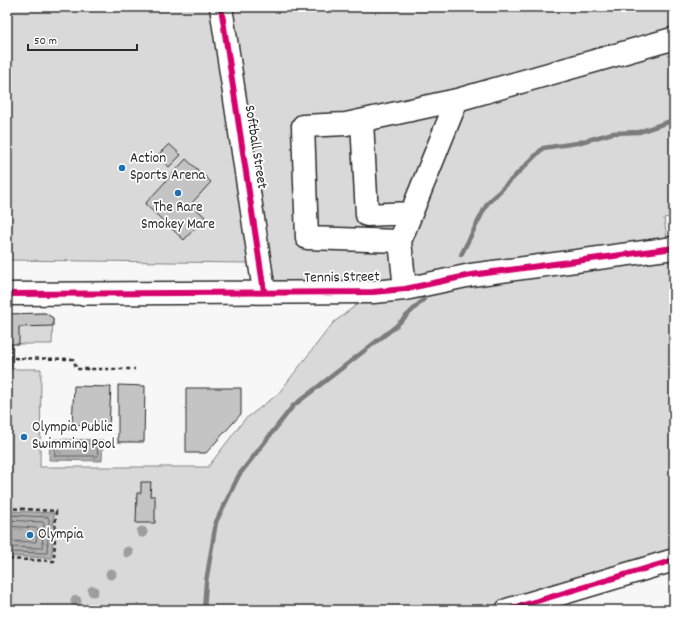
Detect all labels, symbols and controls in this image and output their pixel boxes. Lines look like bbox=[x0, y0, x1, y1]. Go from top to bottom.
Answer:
scale bar bbox=[28, 26, 137, 52]
text: 50 m bbox=[34, 33, 57, 50]
street label: Softball Street bbox=[238, 103, 273, 191]
place label: Action Sports Arena bbox=[130, 148, 206, 187]
marker: Action Sports Arena bbox=[117, 163, 127, 173]
marker: The Rare Smokey Mare bbox=[173, 188, 183, 198]
place label: The Rare Smokey Mare bbox=[141, 197, 215, 236]
street label: Tennis Street bbox=[304, 266, 380, 290]
place label: Olympia Public Swimming Pool bbox=[32, 417, 115, 456]
marker: Olympia Public Swimming Pool bbox=[19, 432, 29, 442]
place label: Olympia bbox=[38, 524, 84, 546]
marker: Olympia bbox=[25, 530, 35, 540]

